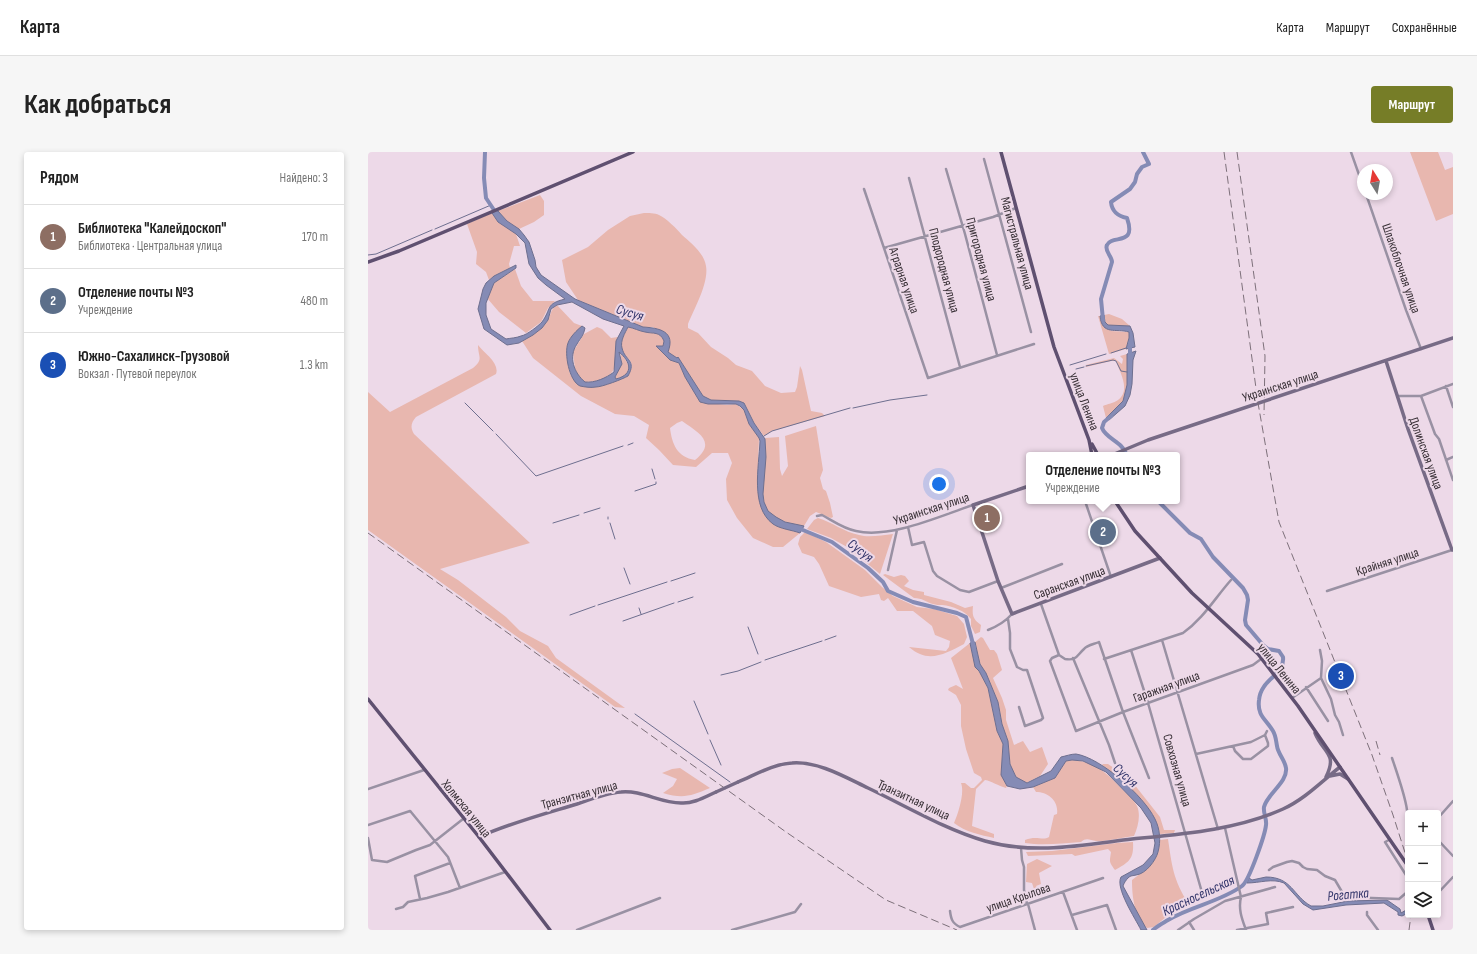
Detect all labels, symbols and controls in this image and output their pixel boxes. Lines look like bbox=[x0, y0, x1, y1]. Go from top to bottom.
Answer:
text: Карта bbox=[20, 16, 60, 39]
text: Карта bbox=[1276, 19, 1304, 36]
text: Маршрут bbox=[1326, 19, 1370, 36]
text: Сохранённые bbox=[1392, 19, 1457, 36]
button: Маршрут bbox=[1371, 86, 1453, 123]
text: Как добраться bbox=[24, 88, 171, 121]
north arrow bbox=[1357, 164, 1393, 200]
text: Рядом bbox=[40, 168, 79, 188]
text: Найдено: 3 bbox=[280, 170, 328, 186]
street label: Магистральная улица bbox=[997, 195, 1037, 291]
street label: Пригородная улица bbox=[962, 216, 1000, 303]
text: Библиотека "Калейдоскоп" bbox=[78, 219, 226, 238]
street label: Шлакоблочная улица bbox=[1378, 221, 1424, 315]
street label: Плодородная улица bbox=[925, 226, 963, 314]
text: 1 bbox=[50, 229, 56, 245]
text: 170 m bbox=[302, 229, 328, 245]
text: Библиотека · Центральная улица bbox=[78, 238, 222, 254]
street label: Аграрная улица bbox=[885, 244, 923, 315]
text: Отделение почты №3 bbox=[78, 283, 194, 302]
text: 2 bbox=[50, 293, 56, 309]
text: 480 m bbox=[301, 293, 328, 309]
water label: Сусуя bbox=[614, 300, 646, 325]
text: Учреждение bbox=[78, 302, 133, 318]
text: Южно-Сахалинск-Грузовой bbox=[78, 347, 230, 366]
text: 3 bbox=[50, 357, 56, 373]
text: 1.3 km bbox=[300, 357, 328, 373]
text: Вокзал · Путевой переулок bbox=[78, 366, 196, 382]
street label: Украинская улица bbox=[1240, 366, 1320, 406]
street label: улица Ленина bbox=[1066, 370, 1102, 433]
street label: Долинская улица bbox=[1406, 415, 1447, 492]
popup bbox=[1026, 452, 1180, 504]
text: Отделение почты №3 bbox=[1045, 461, 1161, 480]
your location bbox=[929, 474, 949, 494]
text: Учреждение bbox=[1045, 480, 1100, 496]
street label: Украинская улица bbox=[891, 489, 971, 529]
pin: 1 bbox=[974, 503, 1000, 533]
pin: 2 bbox=[1090, 517, 1116, 547]
water label: Сусуя bbox=[844, 535, 877, 566]
street label: Крайняя улица bbox=[1354, 544, 1421, 580]
street label: Саранская улица bbox=[1031, 563, 1107, 603]
street label: улица Ленина bbox=[1254, 640, 1305, 697]
pin: 3 bbox=[1328, 661, 1354, 691]
street label: Гаражная улица bbox=[1131, 668, 1202, 706]
street label: Совхозная улица bbox=[1159, 732, 1195, 808]
water label: Сусуя bbox=[1110, 760, 1142, 791]
street label: Холмская улица bbox=[437, 776, 495, 841]
street label: Транзитная улица bbox=[875, 776, 952, 824]
street label: Транзитная улица bbox=[539, 777, 619, 813]
map controls bbox=[1405, 810, 1441, 918]
button: + bbox=[1405, 810, 1441, 846]
button: − bbox=[1405, 846, 1441, 882]
water label: Красносельская bbox=[1159, 871, 1238, 920]
street label: улица Крылова bbox=[984, 880, 1053, 916]
button: layers bbox=[1405, 882, 1441, 918]
water label: Рогатка bbox=[1327, 884, 1370, 905]

